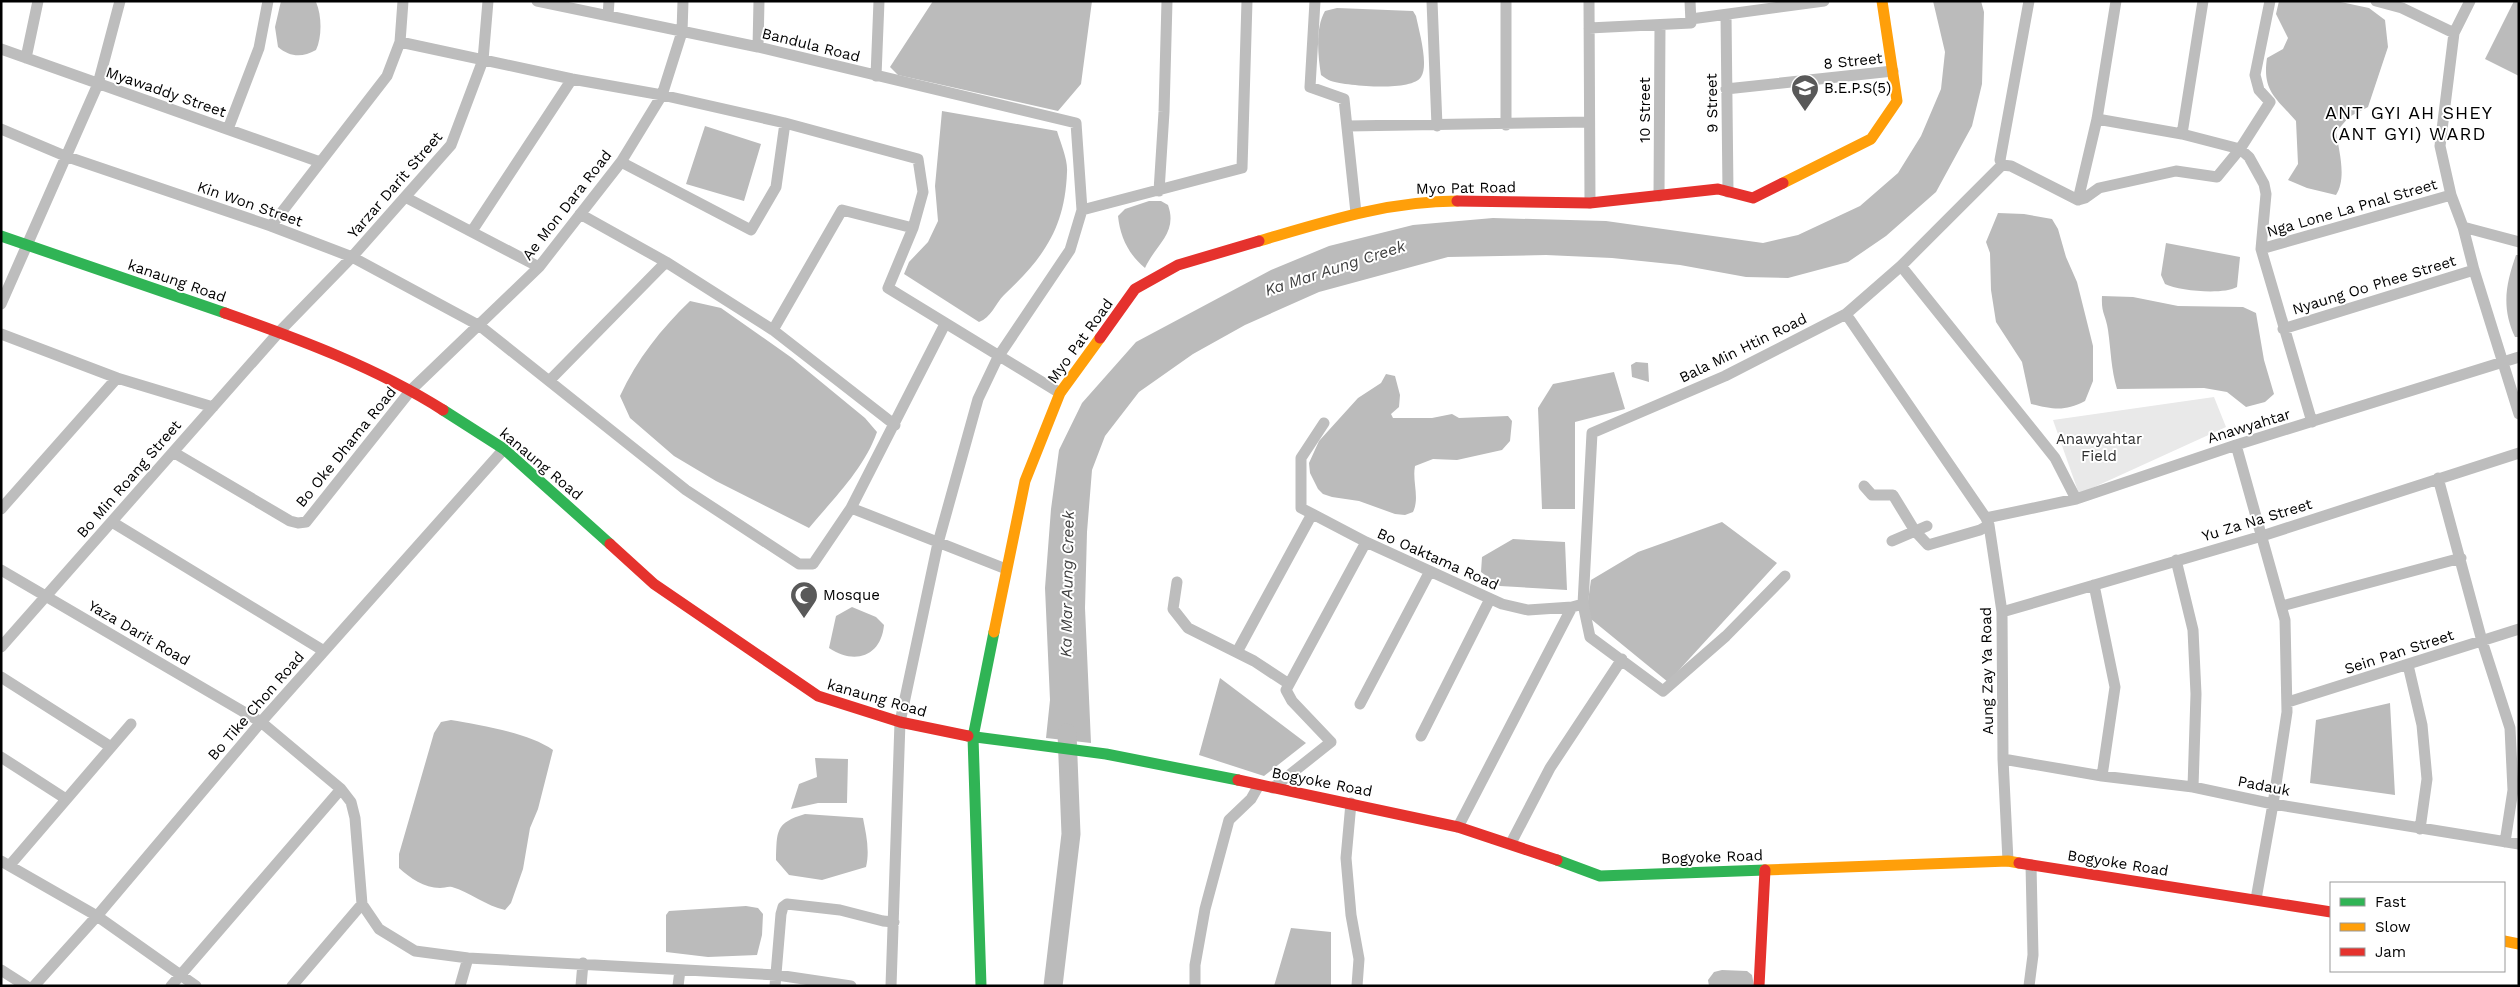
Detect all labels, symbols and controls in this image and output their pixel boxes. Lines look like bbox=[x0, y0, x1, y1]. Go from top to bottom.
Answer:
street label: Bandula Road bbox=[760, 24, 862, 66]
street label: 8 Street bbox=[1822, 49, 1884, 73]
street label: Myawaddy Street bbox=[104, 63, 229, 121]
street label: 9 Street bbox=[1702, 72, 1722, 133]
school or university icon: B.E.P.S(5) bbox=[1790, 73, 1820, 112]
street label: 10 Street bbox=[1636, 77, 1654, 143]
place label: B.E.P.S(5) bbox=[1824, 79, 1891, 97]
district label: ANT GYI AH SHEY (ANT GYI) WARD bbox=[2325, 102, 2493, 144]
street label: Yarzar Darit Street bbox=[344, 128, 447, 242]
street label: Ae Mon Dara Road bbox=[518, 146, 616, 264]
street label: Nga Lone La Pnal Street bbox=[2265, 175, 2440, 241]
street label: Kin Won Street bbox=[195, 178, 306, 231]
street label: Myo Pat Road bbox=[1416, 178, 1516, 198]
water label: Ka Mar Aung Creek bbox=[1262, 236, 1409, 300]
street label: Nyaung Oo Phee Street bbox=[2290, 251, 2459, 318]
street label: kanaung Road bbox=[125, 256, 229, 306]
street label: Myo Pat Road bbox=[1043, 295, 1117, 387]
street label: Bala Min Htin Road bbox=[1676, 309, 1810, 387]
street label: Bo Oke Dhama Road bbox=[292, 383, 400, 511]
street label: Anawyahtar bbox=[2205, 405, 2293, 447]
street label: Bo Min Roang Street bbox=[73, 416, 185, 541]
street label: kanaung Road bbox=[496, 424, 586, 504]
park label: Anawyahtar Field bbox=[2056, 430, 2142, 465]
street label: Yu Za Na Street bbox=[2200, 494, 2315, 545]
water label: Ka Mar Aung Creek bbox=[1056, 509, 1078, 657]
street label: Bo Oaktama Road bbox=[1374, 524, 1502, 594]
mosque icon: Mosque bbox=[789, 580, 819, 619]
place label: Mosque bbox=[823, 586, 880, 604]
street label: Yaza Darit Road bbox=[85, 597, 193, 669]
street label: Aung Zay Ya Road bbox=[1977, 607, 1997, 735]
street label: Sein Pan Street bbox=[2342, 626, 2457, 678]
street label: Bo Tike Chon Road bbox=[204, 648, 308, 764]
street label: kanaung Road bbox=[825, 675, 929, 721]
street label: Bogyoke Road bbox=[1270, 763, 1374, 801]
street label: Padauk bbox=[2236, 772, 2292, 800]
street label: Bogyoke Road bbox=[1661, 846, 1763, 868]
street label: Bogyoke Road bbox=[2066, 846, 2170, 880]
legend bbox=[2330, 882, 2505, 972]
text: Fast bbox=[2375, 893, 2407, 911]
text: Slow bbox=[2375, 918, 2411, 936]
text: Jam bbox=[2375, 943, 2406, 961]

